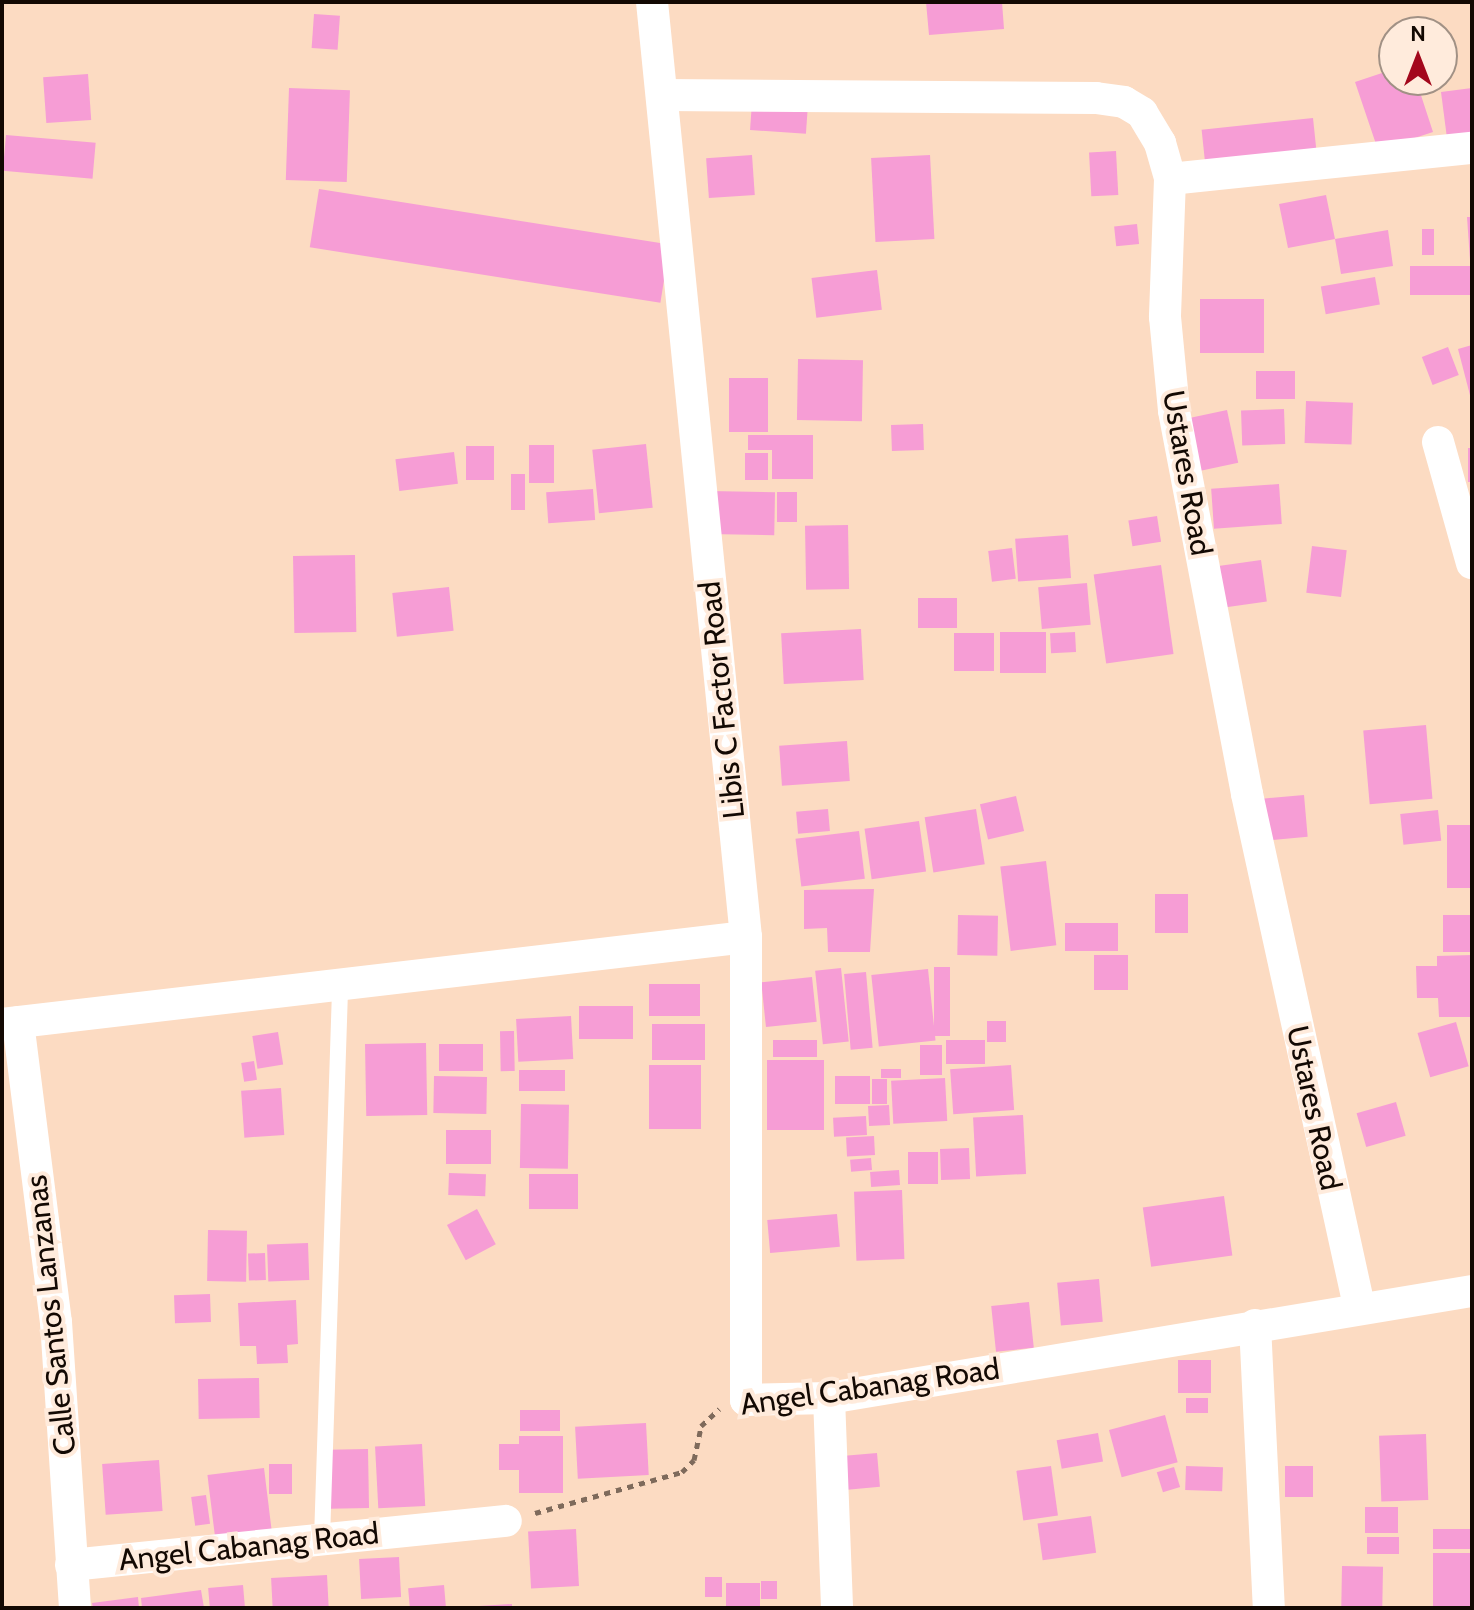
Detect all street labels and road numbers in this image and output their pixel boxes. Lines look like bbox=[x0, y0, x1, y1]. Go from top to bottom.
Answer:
street label: Ustares Road bbox=[1155, 388, 1219, 558]
street label: Libis C Factor Road bbox=[692, 579, 752, 821]
street label: Ustares Road bbox=[1279, 1023, 1349, 1193]
street label: Calle Santos Lanzanas bbox=[18, 1173, 84, 1457]
street label: Angel Cabanag Road bbox=[738, 1351, 1002, 1423]
street label: Angel Cabanag Road bbox=[117, 1515, 381, 1579]

